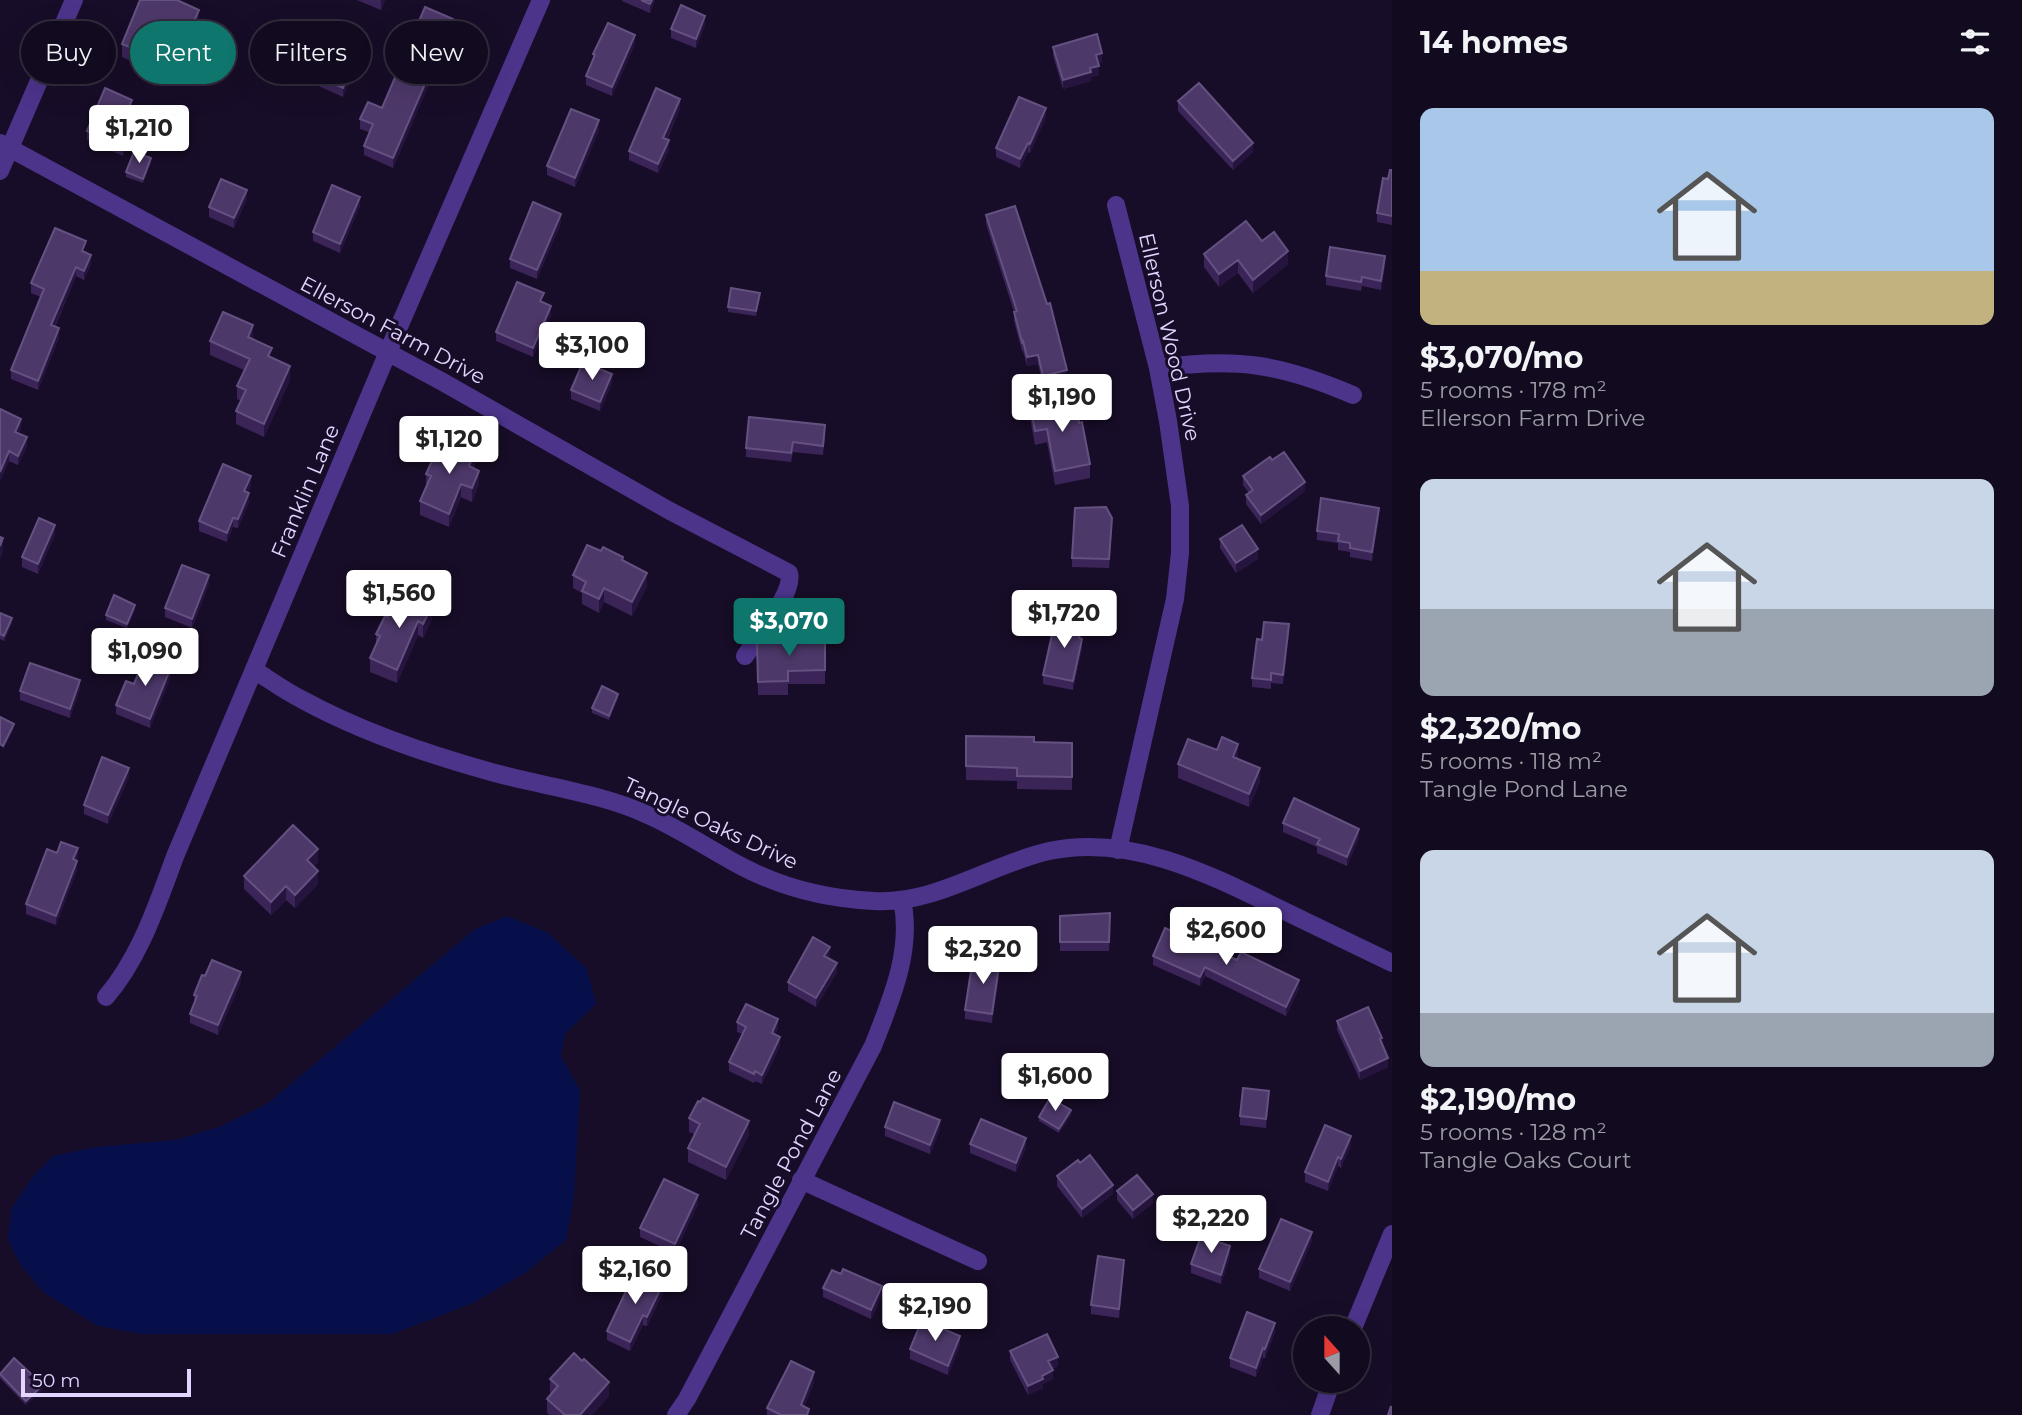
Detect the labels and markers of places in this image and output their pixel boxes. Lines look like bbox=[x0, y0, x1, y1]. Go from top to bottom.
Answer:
pin: $1,210 bbox=[82, 106, 196, 165]
pin: $3,100 bbox=[535, 322, 649, 382]
pin: $1,190 bbox=[1005, 374, 1119, 434]
pin: $1,120 bbox=[392, 416, 506, 476]
pin: $1,560 bbox=[342, 570, 456, 630]
pin: $1,720 bbox=[1007, 590, 1121, 650]
pin: $3,070 bbox=[732, 598, 846, 658]
pin: $1,090 bbox=[88, 628, 202, 688]
pin: $2,600 bbox=[1169, 908, 1283, 967]
pin: $2,320 bbox=[926, 926, 1040, 986]
pin: $1,600 bbox=[998, 1054, 1112, 1113]
pin: $2,220 bbox=[1154, 1196, 1268, 1255]
pin: $2,160 bbox=[578, 1246, 692, 1306]
pin: $2,190 bbox=[878, 1284, 992, 1343]

